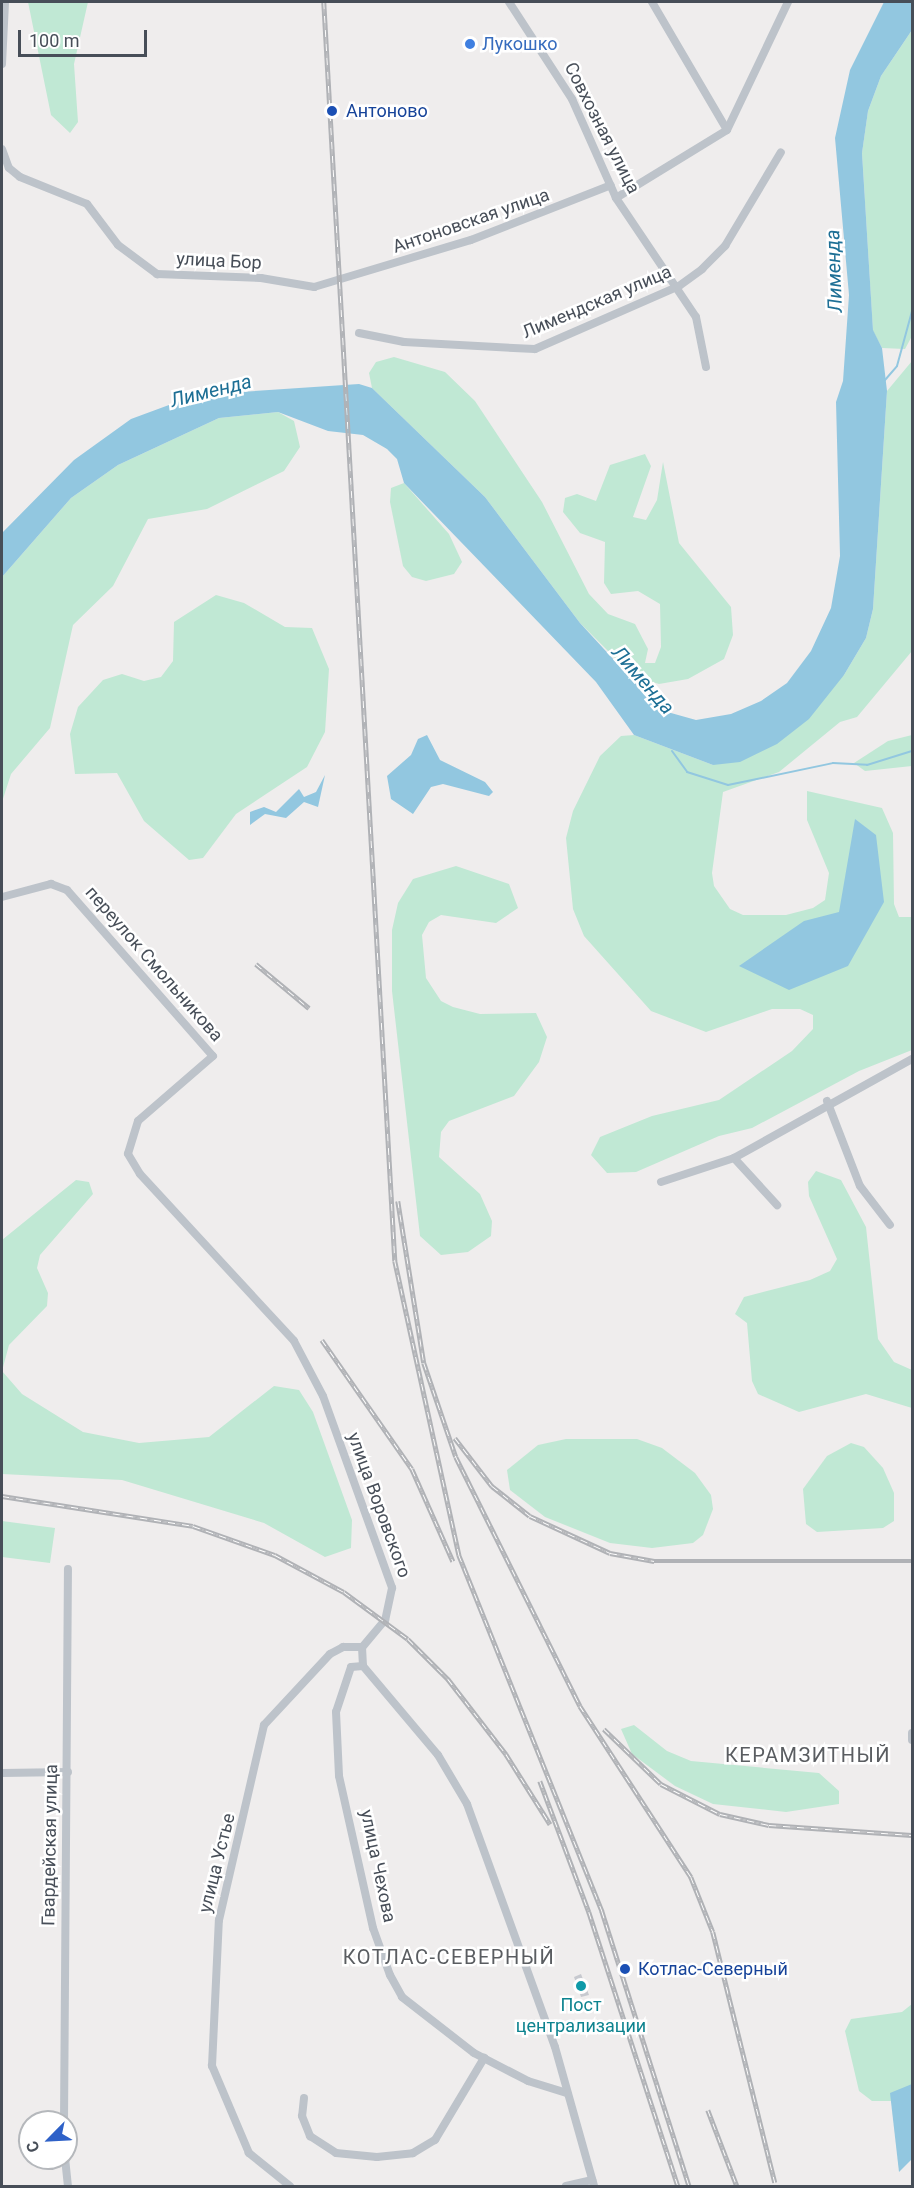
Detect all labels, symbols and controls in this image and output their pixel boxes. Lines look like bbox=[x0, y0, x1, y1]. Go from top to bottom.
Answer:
scale bar bbox=[21, 18, 150, 56]
text: 100 m bbox=[29, 30, 80, 51]
place label: Лукошко bbox=[482, 33, 557, 55]
marker: Лукошко bbox=[463, 37, 477, 51]
street label: Совхозная улица bbox=[560, 59, 644, 197]
place label: Антоново bbox=[346, 100, 428, 122]
marker: Антоново bbox=[323, 102, 341, 120]
street label: Антоновская улица bbox=[390, 184, 552, 258]
water label: Лименда bbox=[821, 229, 847, 313]
street label: улица Бор bbox=[176, 248, 262, 274]
street label: Лимендская улица bbox=[519, 261, 675, 343]
water label: Лименда bbox=[168, 369, 254, 413]
water label: Лименда bbox=[607, 641, 679, 719]
street label: переулок Смольникова bbox=[81, 882, 227, 1046]
street label: улица Воровского bbox=[343, 1429, 415, 1581]
district label: КЕРАМЗИТНЫЙ bbox=[725, 1743, 891, 1767]
street label: Гвардейская улица bbox=[38, 1764, 62, 1926]
street label: улица Чехова bbox=[355, 1808, 401, 1924]
street label: улица Устье bbox=[194, 1811, 240, 1915]
district label: КОТЛАС-СЕВЕРНЫЙ bbox=[343, 1945, 555, 1969]
place label: Котлас-Северный bbox=[638, 1958, 788, 1980]
marker: Котлас-Северный bbox=[616, 1960, 634, 1978]
marker: Пост централизации bbox=[574, 1979, 588, 1993]
place label: Пост централизации bbox=[516, 1995, 646, 2038]
north arrow bbox=[18, 2110, 78, 2170]
text: С bbox=[22, 2138, 44, 2155]

